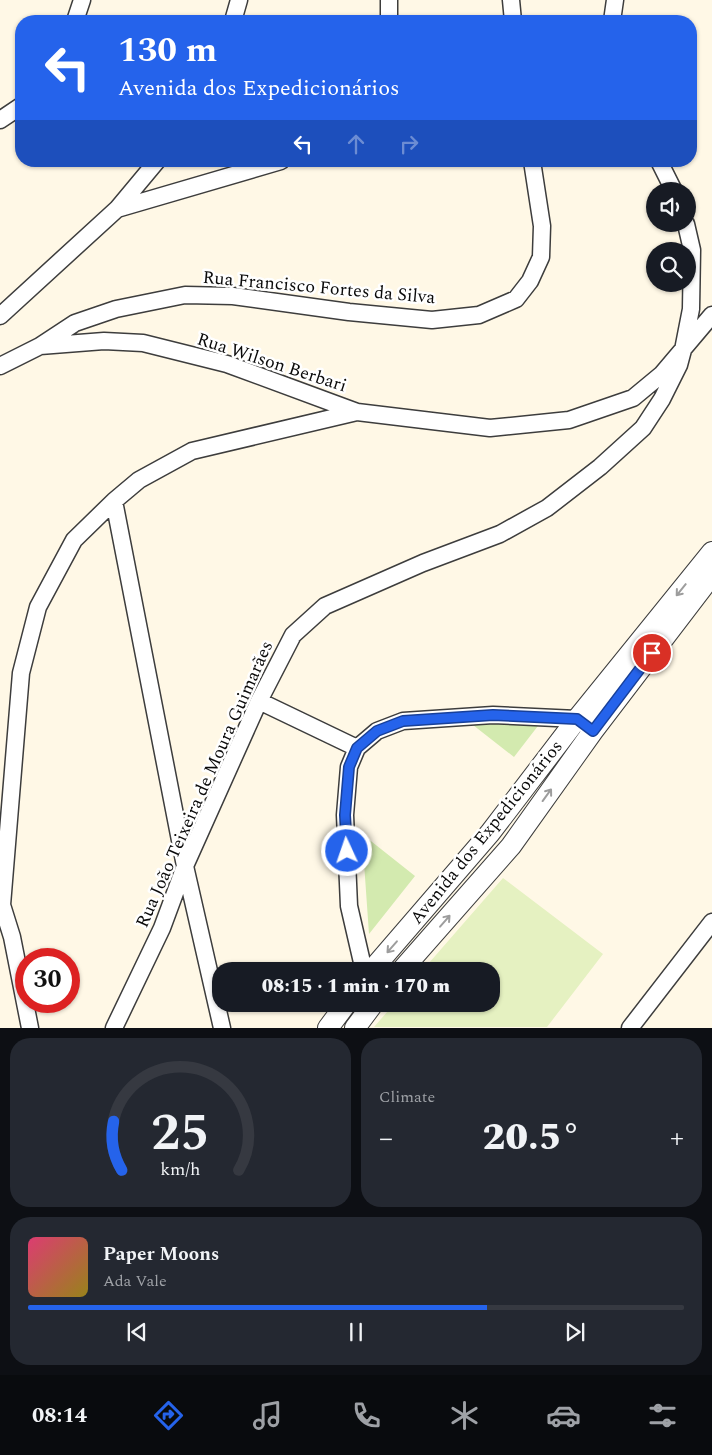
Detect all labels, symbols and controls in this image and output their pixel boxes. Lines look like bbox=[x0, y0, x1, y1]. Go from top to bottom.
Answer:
text: 130 m bbox=[118, 24, 217, 77]
icon: left bbox=[35, 35, 100, 100]
text: Avenida dos Expedicionários bbox=[118, 72, 400, 105]
icon: left bbox=[289, 130, 317, 158]
icon: ahead bbox=[342, 130, 370, 158]
icon: right bbox=[395, 130, 423, 158]
map controls bbox=[646, 182, 696, 292]
button: sound bbox=[646, 182, 696, 232]
button: search bbox=[646, 242, 696, 292]
street label: Rua Francisco Fortes da Silva bbox=[202, 264, 437, 311]
street label: Rua Wilson Berbari bbox=[194, 326, 350, 399]
one-way arrow bbox=[676, 583, 687, 596]
pin bbox=[631, 632, 673, 674]
street label: Rua João Teixeira de Moura Guimarães bbox=[129, 636, 280, 932]
icon: arrive bbox=[638, 639, 666, 667]
street label: Avenida dos Expedicionários bbox=[403, 734, 569, 930]
one-way arrow bbox=[542, 789, 552, 803]
position arrow bbox=[320, 824, 372, 876]
one-way arrow bbox=[439, 915, 450, 928]
one-way arrow bbox=[386, 941, 397, 954]
speed limit sign: 30 bbox=[15, 948, 80, 1013]
text: 08:15 · 1 min · 170 m bbox=[262, 972, 450, 1001]
text: Climate bbox=[379, 1085, 435, 1109]
text: 25 bbox=[151, 1094, 210, 1173]
text: 20.5° bbox=[482, 1109, 581, 1167]
text: − bbox=[379, 1117, 393, 1160]
text: + bbox=[670, 1117, 684, 1160]
text: km/h bbox=[160, 1156, 201, 1183]
text: Paper Moons bbox=[103, 1240, 219, 1269]
text: Ada Vale bbox=[103, 1269, 167, 1293]
icon: previous bbox=[123, 1318, 151, 1346]
icon: pause bbox=[342, 1318, 370, 1346]
icon: next bbox=[561, 1318, 589, 1346]
icon: directions bbox=[151, 1398, 186, 1433]
icon: music bbox=[250, 1398, 285, 1433]
icon: phone bbox=[349, 1398, 384, 1433]
icon: climate bbox=[447, 1398, 482, 1433]
icon: car bbox=[546, 1398, 581, 1433]
icon: filters bbox=[645, 1398, 680, 1433]
text: 08:14 bbox=[32, 1399, 87, 1432]

